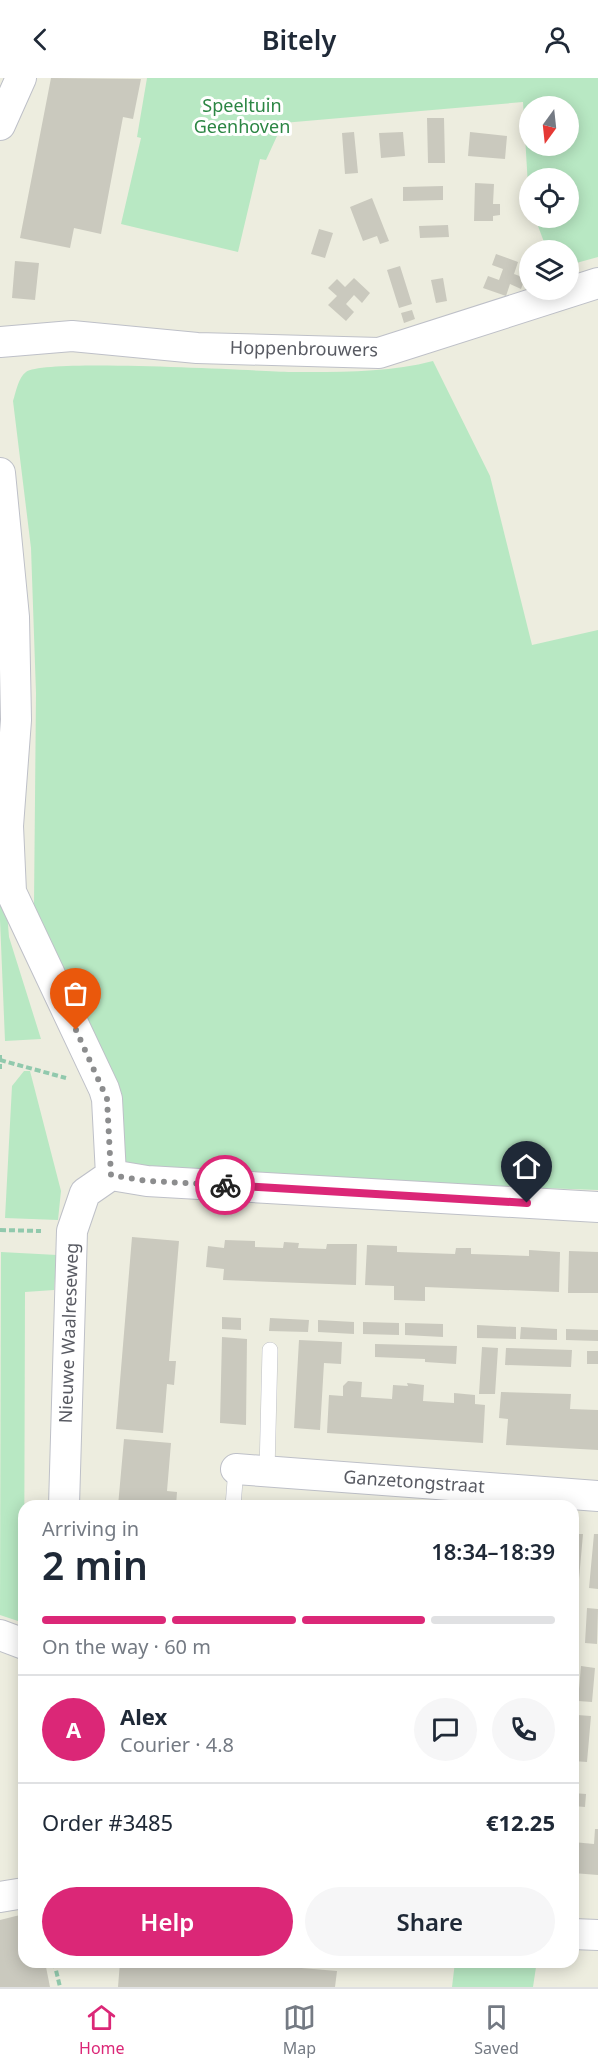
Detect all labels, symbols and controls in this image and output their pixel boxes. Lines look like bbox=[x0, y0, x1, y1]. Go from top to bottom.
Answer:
text: Bitely bbox=[262, 21, 336, 58]
icon: back bbox=[24, 23, 57, 56]
icon: person bbox=[541, 23, 574, 56]
park label: Speeltuin Geenhoven bbox=[194, 93, 290, 138]
north arrow bbox=[519, 96, 579, 156]
map controls bbox=[519, 96, 579, 300]
button: locate bbox=[519, 168, 579, 228]
button: layers bbox=[519, 240, 579, 300]
street label: Hoppenbrouwers bbox=[230, 335, 378, 361]
pin bbox=[50, 968, 101, 1030]
icon: bag bbox=[59, 977, 92, 1010]
pin bbox=[501, 1141, 552, 1203]
icon: home bbox=[510, 1150, 543, 1183]
courier bbox=[195, 1155, 255, 1215]
icon: bike bbox=[209, 1169, 242, 1202]
street label: Nieuwe Waalreseweg bbox=[53, 1242, 83, 1424]
street label: Ganzetongstraat bbox=[343, 1464, 486, 1498]
text: Arriving in bbox=[42, 1515, 139, 1542]
text: 18:34–18:39 bbox=[431, 1536, 555, 1566]
text: 2 min bbox=[42, 1538, 148, 1591]
text: On the way · 60 m bbox=[42, 1633, 211, 1660]
button: chat bbox=[414, 1698, 477, 1761]
button: phone bbox=[492, 1698, 555, 1761]
text: Alex bbox=[120, 1701, 167, 1731]
text: A bbox=[66, 1714, 81, 1744]
text: Courier · 4.8 bbox=[120, 1731, 234, 1758]
text: Order #3485 bbox=[42, 1807, 173, 1837]
text: €12.25 bbox=[486, 1807, 555, 1837]
button: Help bbox=[42, 1887, 293, 1956]
button: Share bbox=[305, 1887, 555, 1956]
tab: Home bbox=[79, 2001, 125, 2059]
tab: Map bbox=[283, 2001, 316, 2059]
tab: Saved bbox=[474, 2001, 519, 2059]

